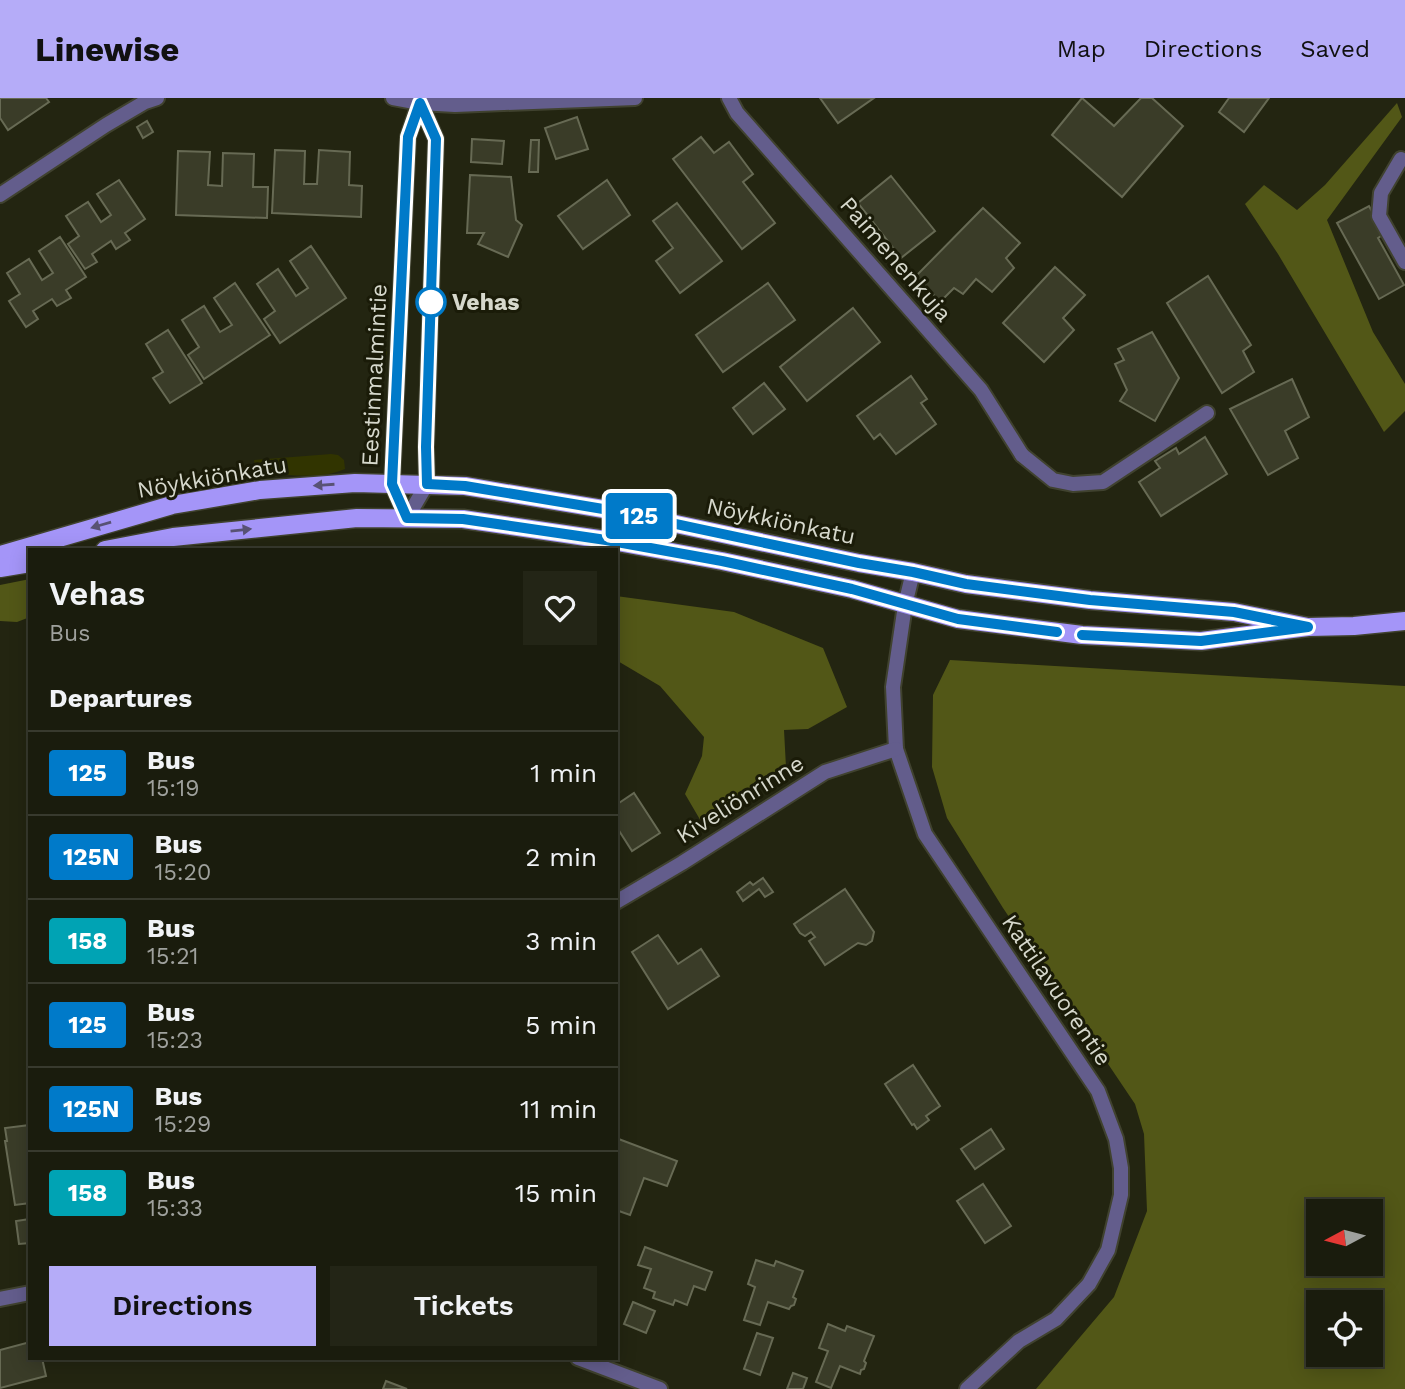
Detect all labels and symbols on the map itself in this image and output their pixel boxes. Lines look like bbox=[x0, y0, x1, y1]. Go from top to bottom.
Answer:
street label: Paimenenkuja bbox=[834, 191, 957, 327]
street label: Eestinmalmintie bbox=[356, 283, 393, 467]
marker: Vehas bbox=[416, 287, 446, 317]
place label: Vehas bbox=[452, 289, 520, 316]
street label: Nöykkiönkatu bbox=[135, 451, 289, 504]
one-way arrow bbox=[313, 480, 335, 491]
line badge: 125 bbox=[599, 493, 679, 539]
street label: Nöykkiönkatu bbox=[704, 493, 858, 550]
one-way arrow bbox=[90, 520, 112, 531]
one-way arrow bbox=[230, 525, 252, 536]
street label: Kiveliönrinne bbox=[672, 750, 809, 849]
street label: Kattilavuorentie bbox=[996, 910, 1117, 1071]
north arrow bbox=[1306, 1199, 1382, 1276]

